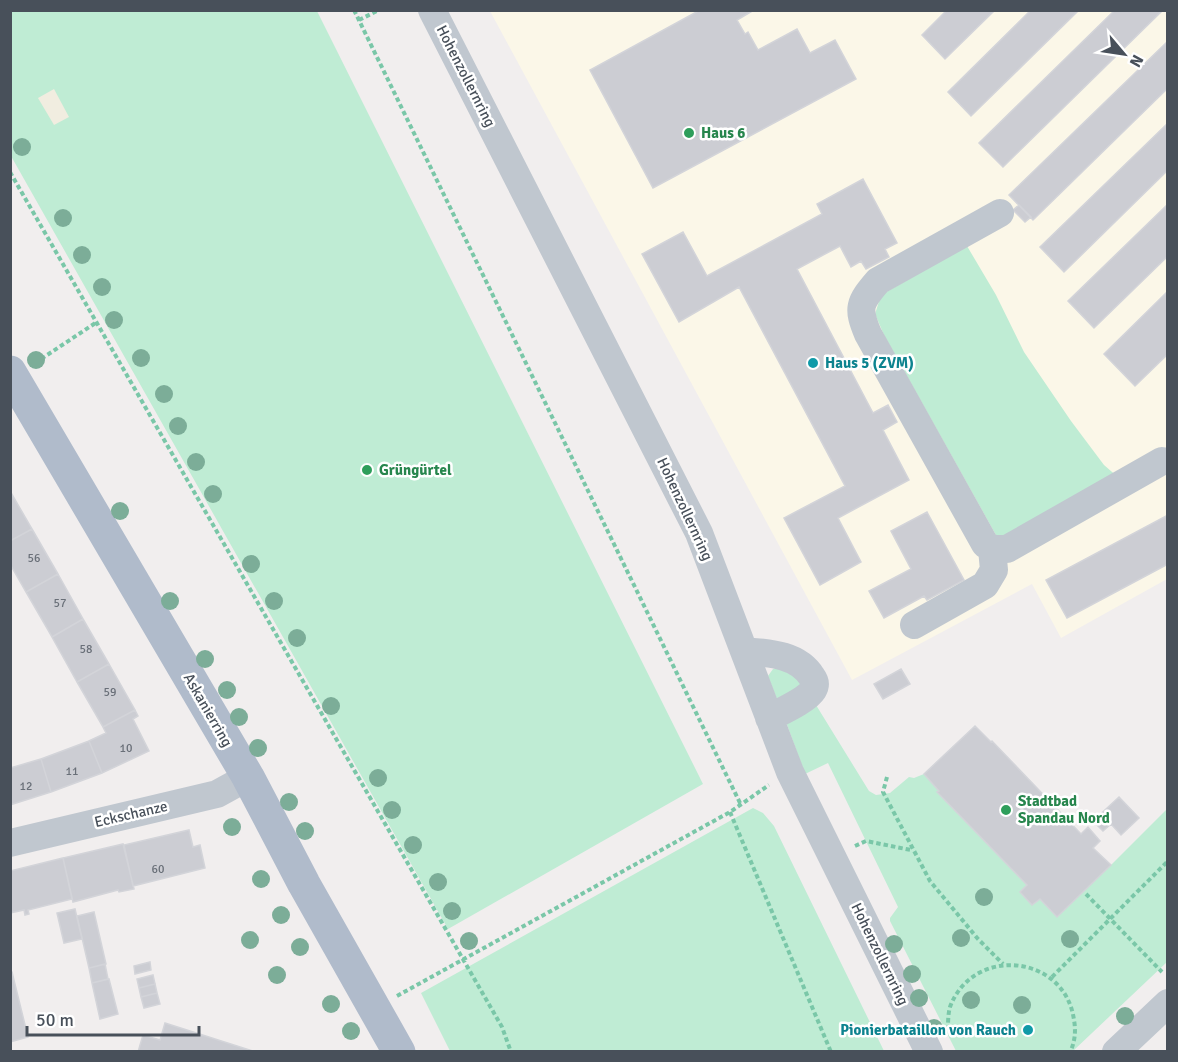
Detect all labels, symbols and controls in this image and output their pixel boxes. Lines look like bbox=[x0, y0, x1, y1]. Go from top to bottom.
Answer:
street label: Hohenzollernring bbox=[433, 22, 499, 130]
north arrow bbox=[1094, 24, 1154, 84]
text: N bbox=[1125, 51, 1148, 71]
place label: Haus 6 bbox=[701, 124, 745, 142]
marker: Haus 6 bbox=[682, 126, 696, 140]
place label: Haus 5 (ZVM) bbox=[825, 354, 914, 372]
marker: Haus 5 (ZVM) bbox=[806, 356, 820, 370]
street label: Hohenzollernring bbox=[653, 455, 717, 563]
place label: Grüngürtel bbox=[379, 461, 452, 479]
marker: Grüngürtel bbox=[360, 463, 374, 477]
house number: 56 bbox=[28, 551, 40, 566]
house number: 57 bbox=[54, 596, 66, 611]
house number: 58 bbox=[80, 642, 92, 657]
street label: Askanierring bbox=[180, 670, 236, 750]
house number: 59 bbox=[104, 685, 116, 700]
house number: 10 bbox=[120, 741, 132, 756]
house number: 11 bbox=[66, 764, 78, 779]
house number: 12 bbox=[20, 779, 32, 794]
place label: Stadtbad Spandau Nord bbox=[1018, 792, 1110, 827]
street label: Eckschanze bbox=[93, 797, 169, 831]
marker: Stadtbad Spandau Nord bbox=[999, 803, 1013, 817]
house number: 60 bbox=[152, 862, 164, 877]
street label: Hohenzollernring bbox=[847, 900, 913, 1008]
scale bar bbox=[27, 999, 200, 1037]
text: 50 m bbox=[36, 1009, 74, 1031]
place label: Pionierbataillon von Rauch bbox=[840, 1021, 1016, 1039]
marker: Pionierbataillon von Rauch bbox=[1021, 1023, 1035, 1037]

